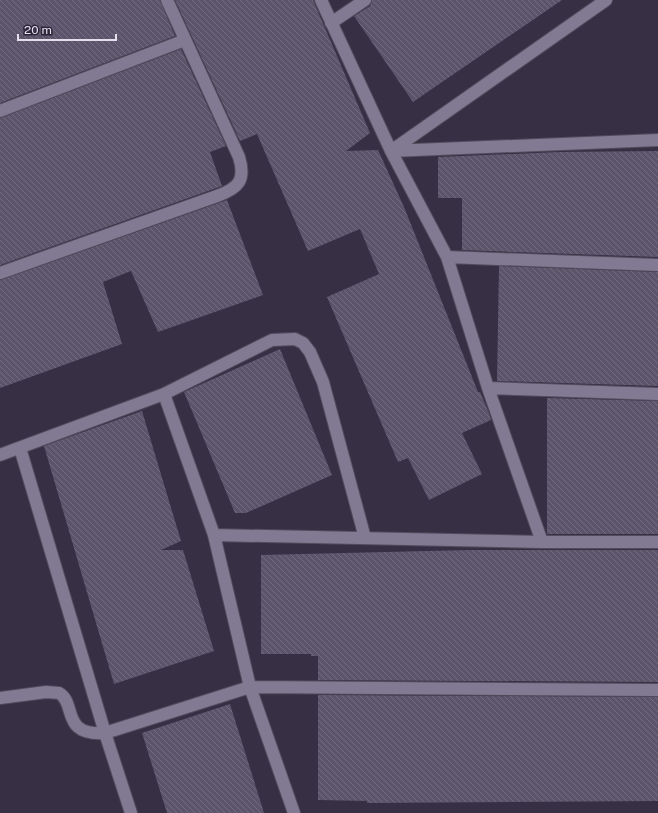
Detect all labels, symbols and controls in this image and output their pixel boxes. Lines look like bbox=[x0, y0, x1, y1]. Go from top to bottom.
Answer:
scale bar bbox=[18, 16, 116, 42]
text: 20 m bbox=[24, 23, 52, 37]

